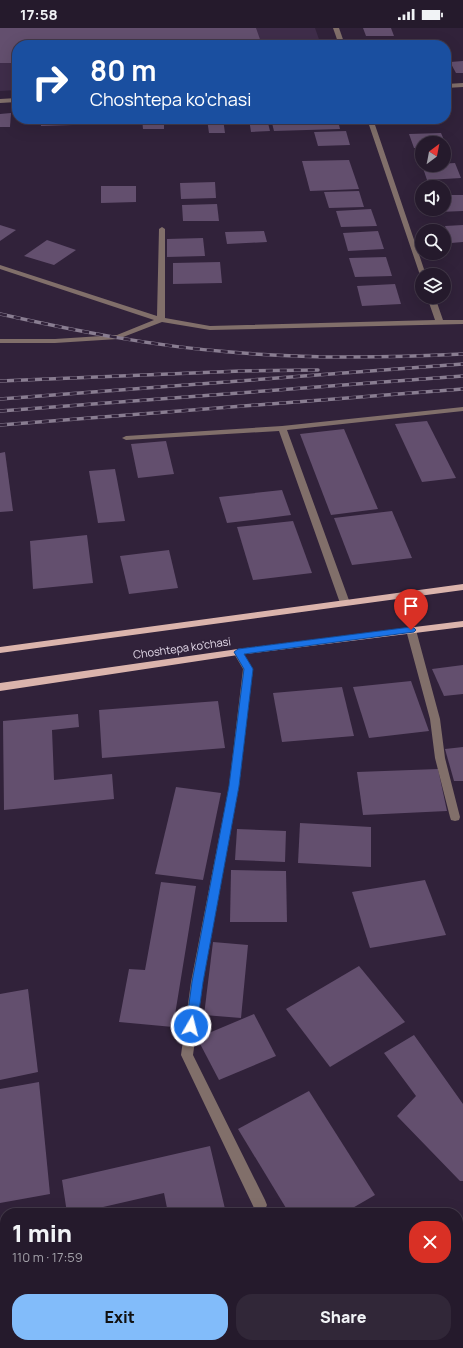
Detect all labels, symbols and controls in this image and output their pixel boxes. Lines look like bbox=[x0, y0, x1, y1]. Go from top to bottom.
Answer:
text: 17:58 bbox=[20, 4, 58, 25]
text: 80 m bbox=[90, 51, 156, 89]
icon: right bbox=[24, 56, 76, 108]
text: Choshtepa ko'chasi bbox=[90, 87, 251, 111]
north arrow bbox=[415, 136, 451, 172]
map controls bbox=[415, 136, 451, 304]
button: sound bbox=[415, 180, 451, 216]
button: search bbox=[415, 224, 451, 260]
button: layers bbox=[415, 268, 451, 304]
pin bbox=[394, 589, 428, 630]
icon: arrive bbox=[400, 595, 422, 617]
street label: Choshtepa ko'chasi bbox=[132, 633, 232, 662]
position arrow bbox=[170, 1005, 212, 1047]
text: 1 min bbox=[12, 1216, 72, 1249]
button: close bbox=[409, 1221, 451, 1263]
text: 110 m · 17:59 bbox=[12, 1248, 83, 1266]
button: Exit bbox=[12, 1294, 228, 1340]
button: Share bbox=[236, 1294, 451, 1340]

